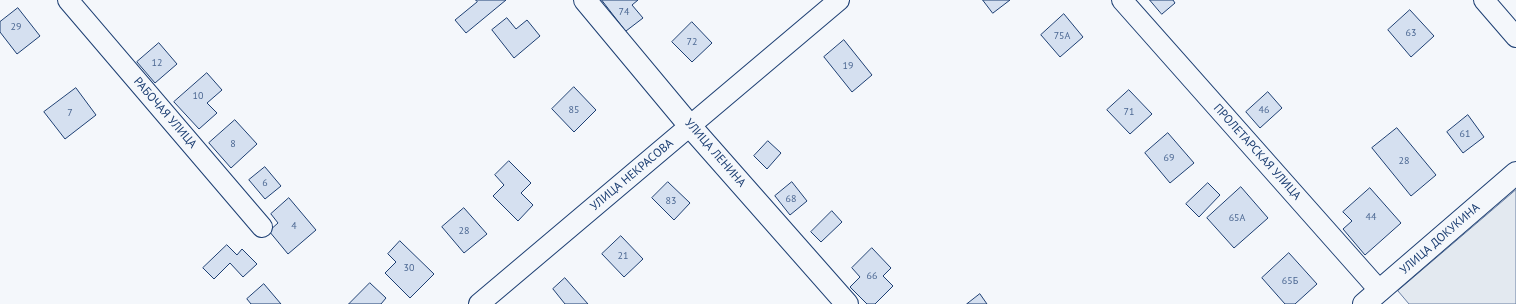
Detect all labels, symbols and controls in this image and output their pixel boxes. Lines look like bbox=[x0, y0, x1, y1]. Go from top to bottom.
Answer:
house number: 74 bbox=[619, 6, 629, 18]
house number: 29 bbox=[11, 21, 21, 33]
house number: 63 bbox=[1406, 27, 1416, 39]
house number: 75А bbox=[1054, 30, 1070, 42]
house number: 72 bbox=[687, 36, 697, 48]
house number: 12 bbox=[152, 57, 162, 69]
house number: 19 bbox=[843, 60, 853, 72]
street label: РАБОЧАЯ УЛИЦА bbox=[130, 75, 200, 151]
house number: 10 bbox=[193, 90, 203, 102]
street label: ПРОЛЕТАРСКАЯ УЛИЦА bbox=[1210, 101, 1304, 203]
house number: 85 bbox=[569, 104, 579, 116]
house number: 46 bbox=[1259, 104, 1269, 116]
house number: 71 bbox=[1124, 106, 1134, 118]
house number: 7 bbox=[67, 107, 73, 119]
street label: УЛИЦА ЛЕНИНА bbox=[681, 116, 749, 190]
house number: 61 bbox=[1460, 128, 1470, 140]
street label: УЛИЦА НЕКРАСОВА bbox=[588, 136, 676, 214]
house number: 8 bbox=[230, 138, 236, 150]
house number: 69 bbox=[1164, 152, 1174, 164]
house number: 28 bbox=[1399, 155, 1409, 167]
house number: 6 bbox=[262, 177, 268, 189]
house number: 68 bbox=[786, 193, 796, 205]
house number: 83 bbox=[666, 195, 676, 207]
street label: УЛИЦА ДОКУКИНА bbox=[1397, 200, 1483, 278]
house number: 44 bbox=[1366, 211, 1376, 223]
house number: 65А bbox=[1229, 212, 1245, 224]
house number: 4 bbox=[291, 220, 297, 232]
house number: 28 bbox=[459, 225, 469, 237]
house number: 21 bbox=[618, 250, 628, 262]
house number: 30 bbox=[404, 262, 414, 274]
house number: 66 bbox=[867, 270, 877, 282]
house number: 65Б bbox=[1282, 275, 1298, 287]

